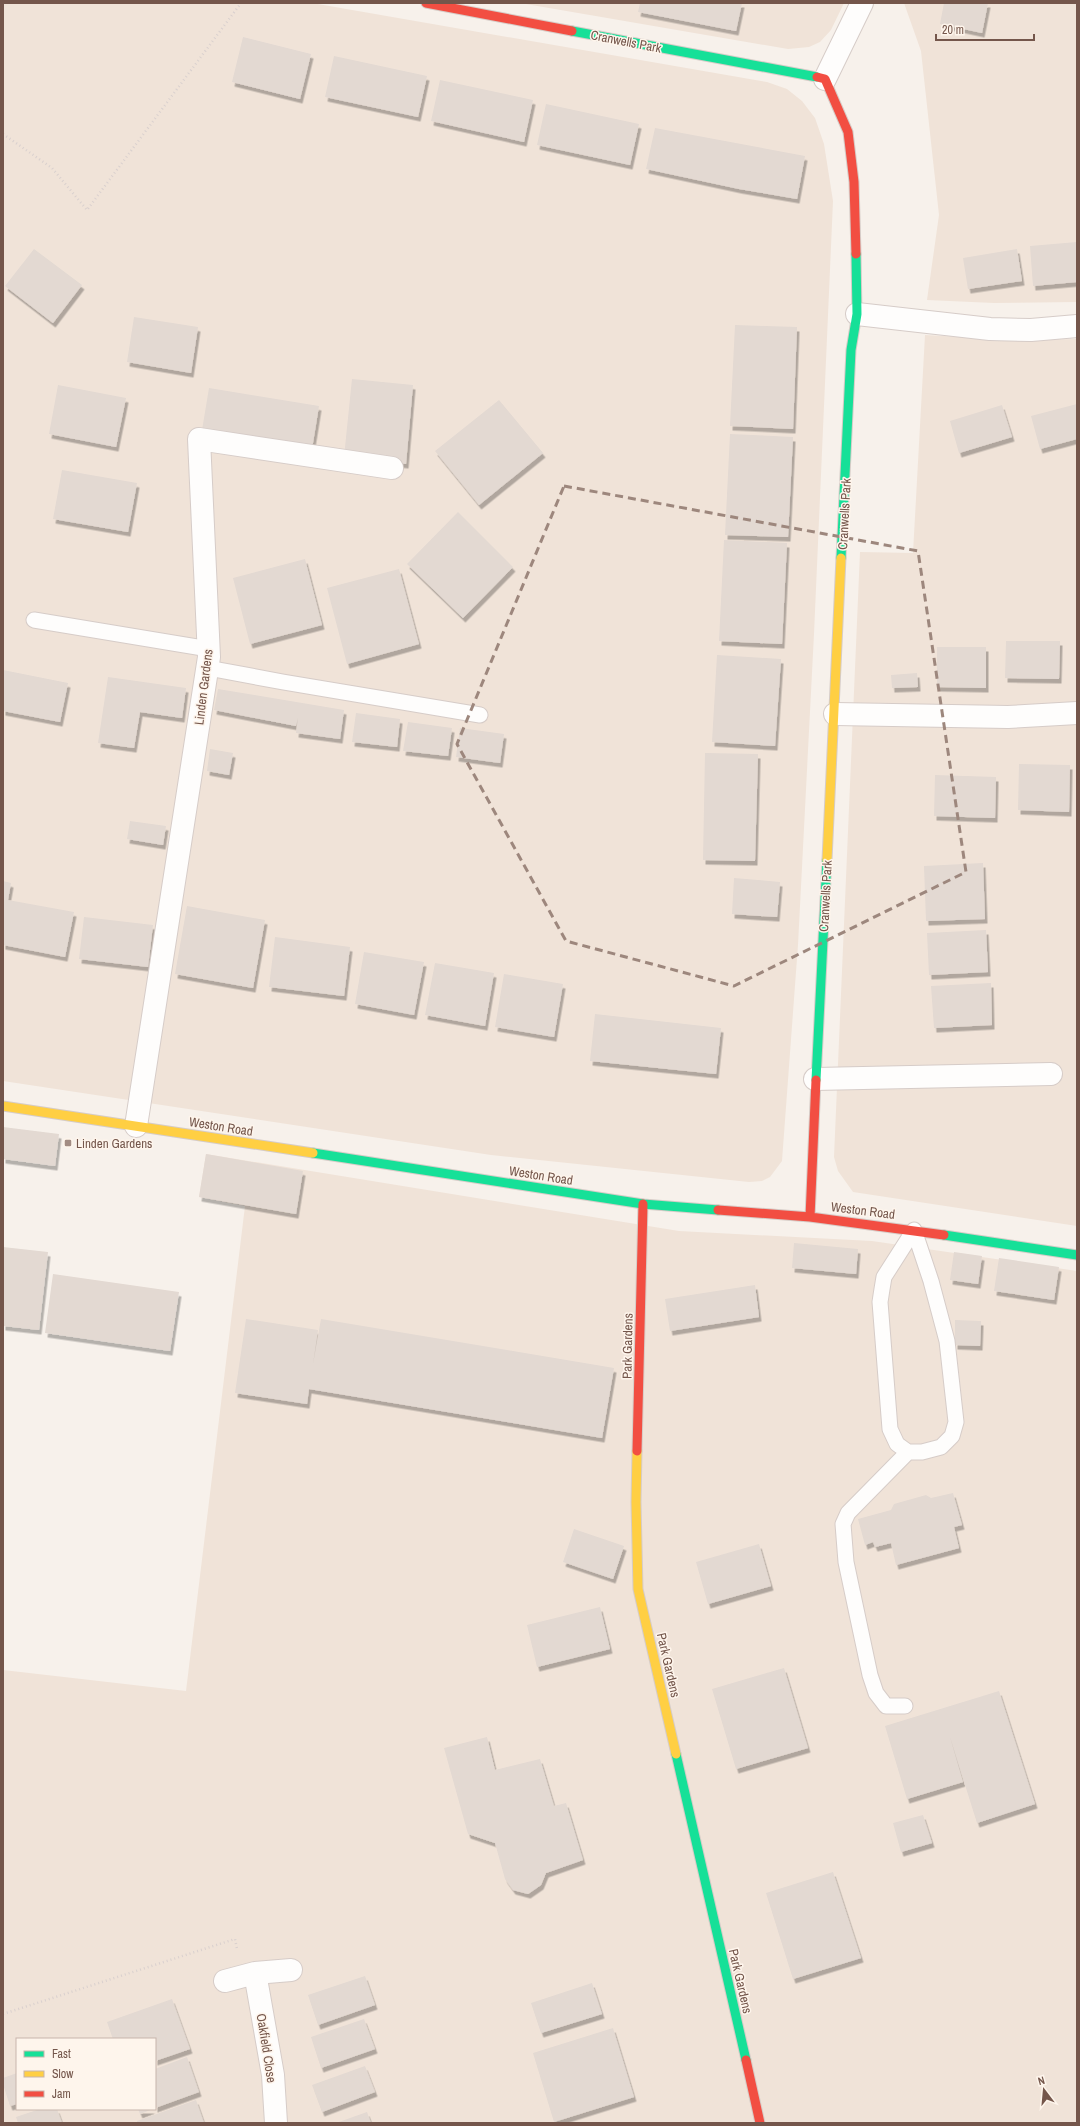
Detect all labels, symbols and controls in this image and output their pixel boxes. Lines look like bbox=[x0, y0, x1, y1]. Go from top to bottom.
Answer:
scale bar bbox=[936, 16, 1034, 42]
text: 20 m bbox=[942, 22, 964, 38]
street label: Cranwells Park bbox=[589, 26, 663, 57]
street label: Cranwells Park bbox=[834, 477, 855, 550]
street label: Linden Gardens bbox=[190, 648, 217, 726]
street label: Cranwells Park bbox=[815, 859, 836, 932]
street label: Weston Road bbox=[188, 1113, 254, 1140]
place label: Linden Gardens bbox=[76, 1135, 152, 1152]
marker: Linden Gardens bbox=[63, 1138, 73, 1148]
street label: Weston Road bbox=[508, 1162, 574, 1189]
street label: Weston Road bbox=[830, 1198, 896, 1223]
street label: Park Gardens bbox=[618, 1313, 637, 1379]
street label: Park Gardens bbox=[653, 1631, 684, 1699]
street label: Park Gardens bbox=[725, 1947, 756, 2015]
street label: Oakfield Close bbox=[253, 2012, 280, 2084]
legend bbox=[16, 2038, 156, 2110]
text: Fast bbox=[52, 2046, 71, 2062]
text: Slow bbox=[52, 2066, 74, 2082]
north arrow bbox=[1024, 2070, 1064, 2110]
text: N bbox=[1036, 2073, 1046, 2088]
text: Jam bbox=[52, 2086, 71, 2102]

